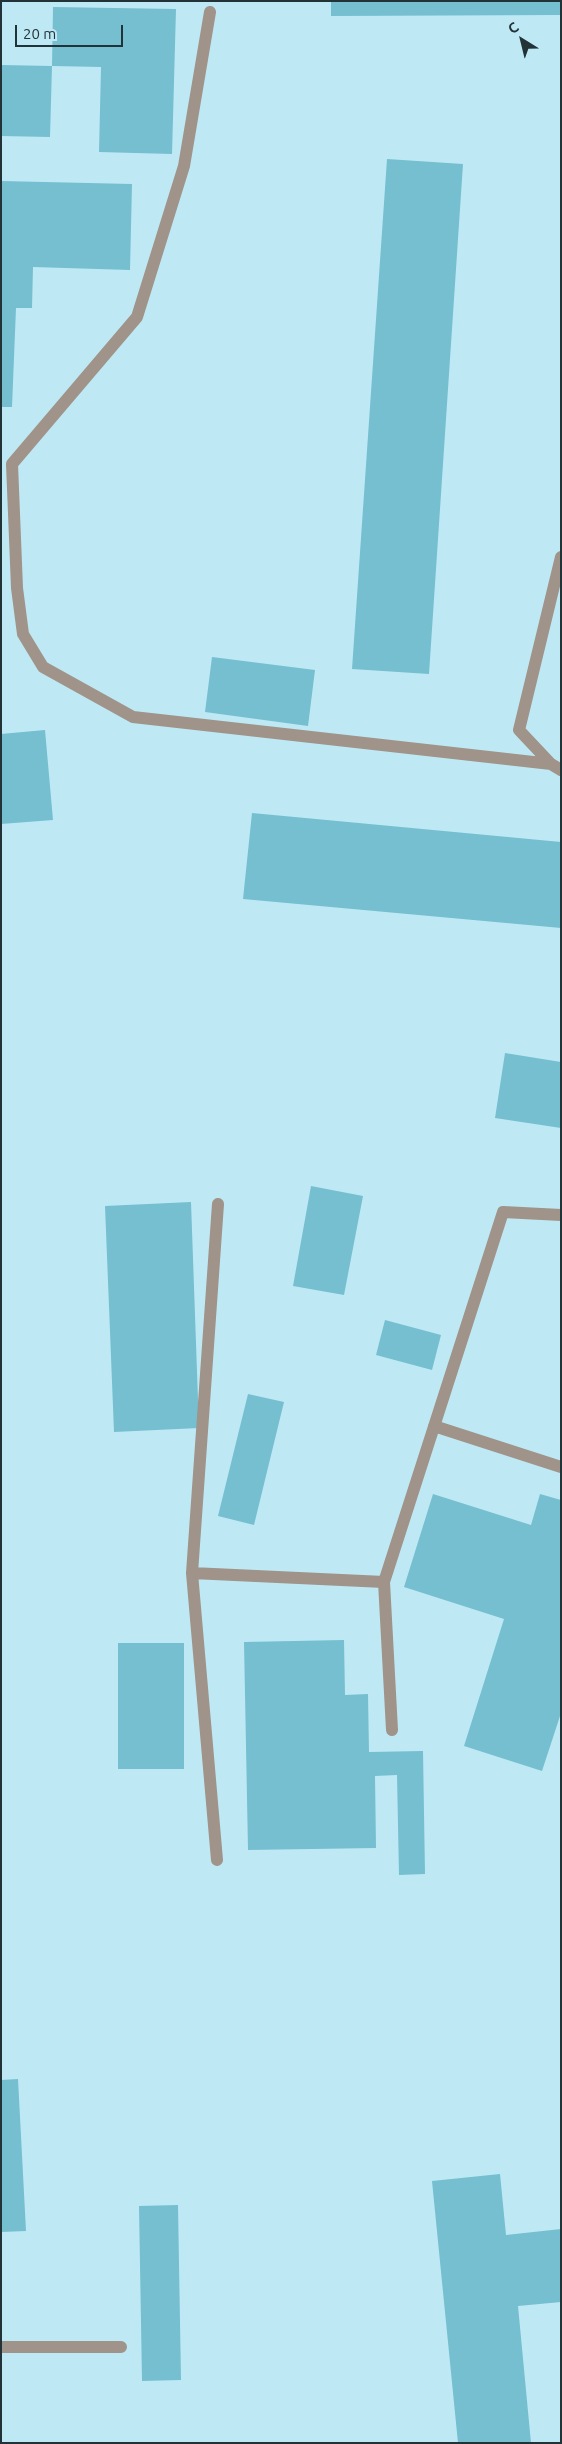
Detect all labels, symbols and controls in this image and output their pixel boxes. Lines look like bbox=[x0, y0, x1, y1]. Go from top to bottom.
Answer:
scale bar bbox=[18, 15, 125, 47]
north arrow bbox=[497, 15, 547, 65]
text: С bbox=[505, 19, 522, 37]
text: 20 m bbox=[23, 25, 56, 42]

